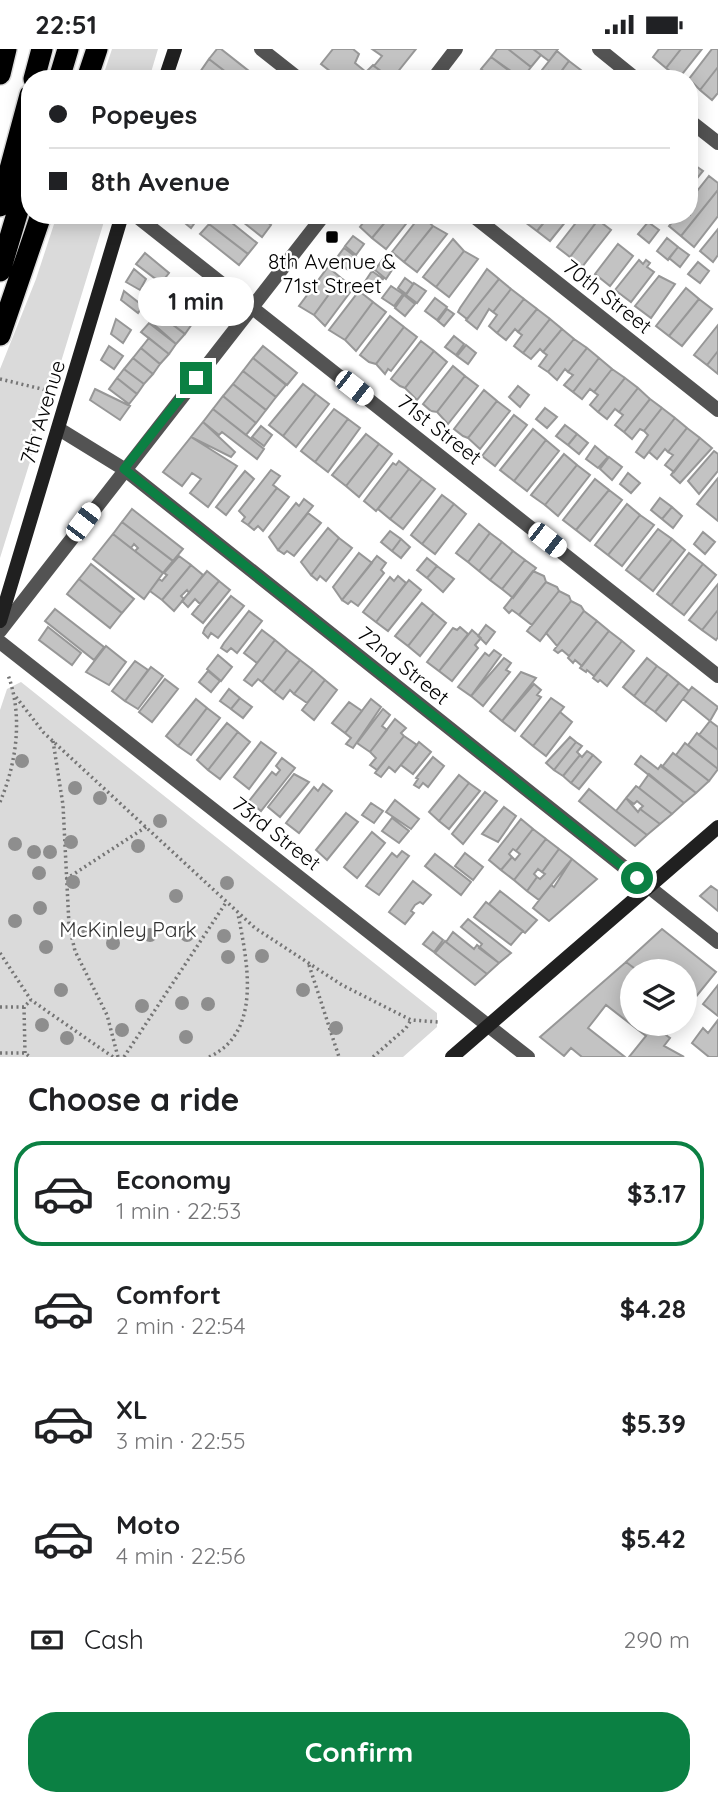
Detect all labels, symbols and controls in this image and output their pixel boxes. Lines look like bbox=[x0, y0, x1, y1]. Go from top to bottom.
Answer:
text: 22:51 bbox=[35, 8, 97, 41]
text: Popeyes bbox=[91, 98, 197, 131]
text: 8th Avenue bbox=[91, 165, 230, 198]
marker: 8th Avenue & 71st Street bbox=[324, 229, 340, 245]
place label: 8th Avenue & 71st Street bbox=[268, 248, 396, 298]
street label: 70th Street bbox=[558, 253, 658, 339]
callout: 1 min bbox=[138, 277, 254, 325]
text: 1 min bbox=[168, 287, 224, 316]
street label: 7th Avenue bbox=[14, 357, 70, 467]
route end bbox=[180, 362, 212, 394]
car bbox=[331, 367, 378, 409]
street label: 71st Street bbox=[393, 388, 487, 470]
car bbox=[62, 499, 105, 545]
car bbox=[524, 519, 571, 561]
street label: 72nd Street bbox=[353, 620, 455, 710]
street label: 73rd Street bbox=[228, 790, 326, 876]
route start bbox=[621, 862, 653, 894]
park label: McKinley Park bbox=[59, 916, 197, 942]
map controls bbox=[620, 959, 697, 1036]
button: layers bbox=[620, 959, 697, 1036]
text: Choose a ride bbox=[28, 1079, 240, 1119]
icon: car bbox=[32, 1162, 95, 1225]
text: Economy bbox=[116, 1163, 231, 1196]
text: $3.17 bbox=[627, 1177, 686, 1210]
text: 1 min · 22:53 bbox=[116, 1196, 241, 1225]
icon: car bbox=[32, 1277, 95, 1340]
text: Comfort bbox=[116, 1278, 221, 1311]
text: $4.28 bbox=[620, 1292, 686, 1325]
text: 2 min · 22:54 bbox=[116, 1311, 246, 1340]
icon: car bbox=[32, 1392, 95, 1455]
text: XL bbox=[116, 1393, 148, 1426]
text: $5.39 bbox=[621, 1407, 686, 1440]
text: 3 min · 22:55 bbox=[116, 1426, 245, 1455]
icon: car bbox=[32, 1507, 95, 1570]
text: Moto bbox=[116, 1508, 180, 1541]
text: $5.42 bbox=[621, 1522, 686, 1555]
text: 4 min · 22:56 bbox=[116, 1541, 245, 1570]
icon: cash bbox=[28, 1621, 66, 1659]
text: Cash bbox=[84, 1623, 144, 1656]
text: 290 m bbox=[623, 1625, 690, 1654]
button: Confirm bbox=[28, 1712, 690, 1792]

